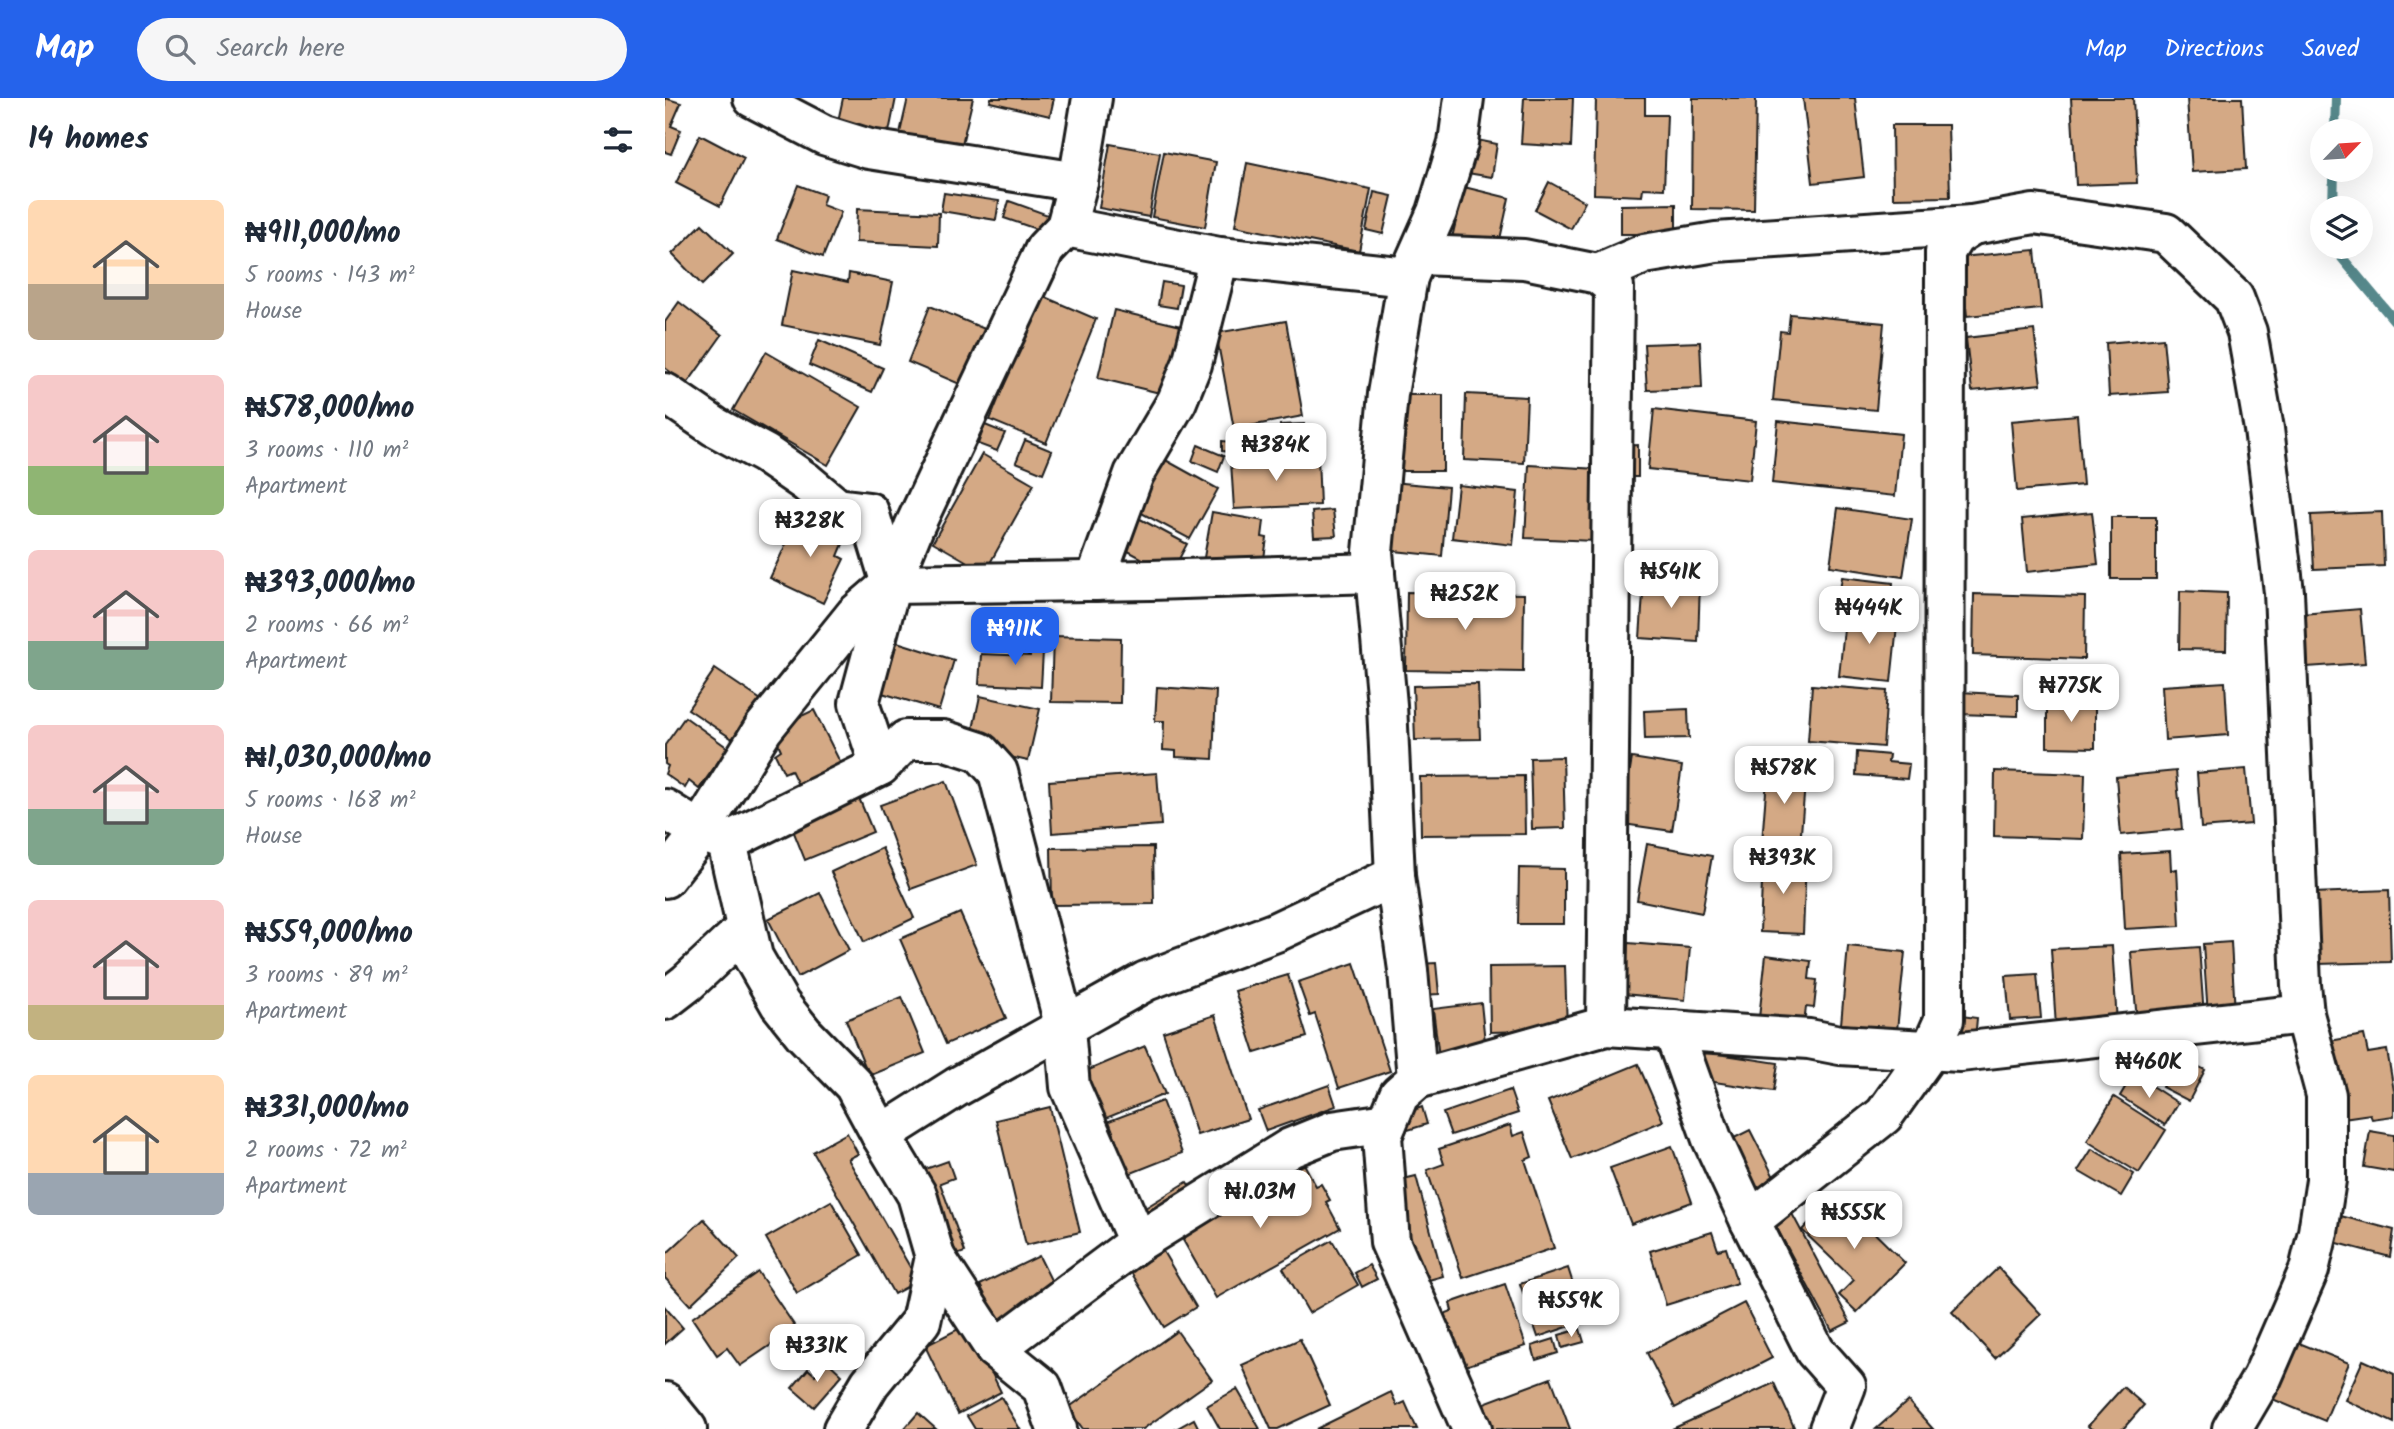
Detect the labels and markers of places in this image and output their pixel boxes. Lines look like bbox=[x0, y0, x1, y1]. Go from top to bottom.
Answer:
pin: ₦384K bbox=[1227, 424, 1325, 483]
pin: ₦328K bbox=[761, 500, 859, 559]
pin: ₦541K bbox=[1622, 550, 1720, 610]
pin: ₦252K bbox=[1416, 573, 1514, 632]
pin: ₦444K bbox=[1820, 587, 1918, 646]
pin: ₦911K bbox=[966, 608, 1064, 667]
pin: ₦775K bbox=[2022, 664, 2120, 724]
pin: ₦578K bbox=[1735, 746, 1833, 806]
pin: ₦393K bbox=[1734, 836, 1832, 896]
pin: ₦460K bbox=[2100, 1040, 2198, 1100]
pin: ₦1.03M bbox=[1203, 1170, 1317, 1230]
pin: ₦555K bbox=[1805, 1192, 1903, 1251]
pin: ₦559K bbox=[1522, 1280, 1620, 1339]
pin: ₦331K bbox=[768, 1324, 866, 1384]

